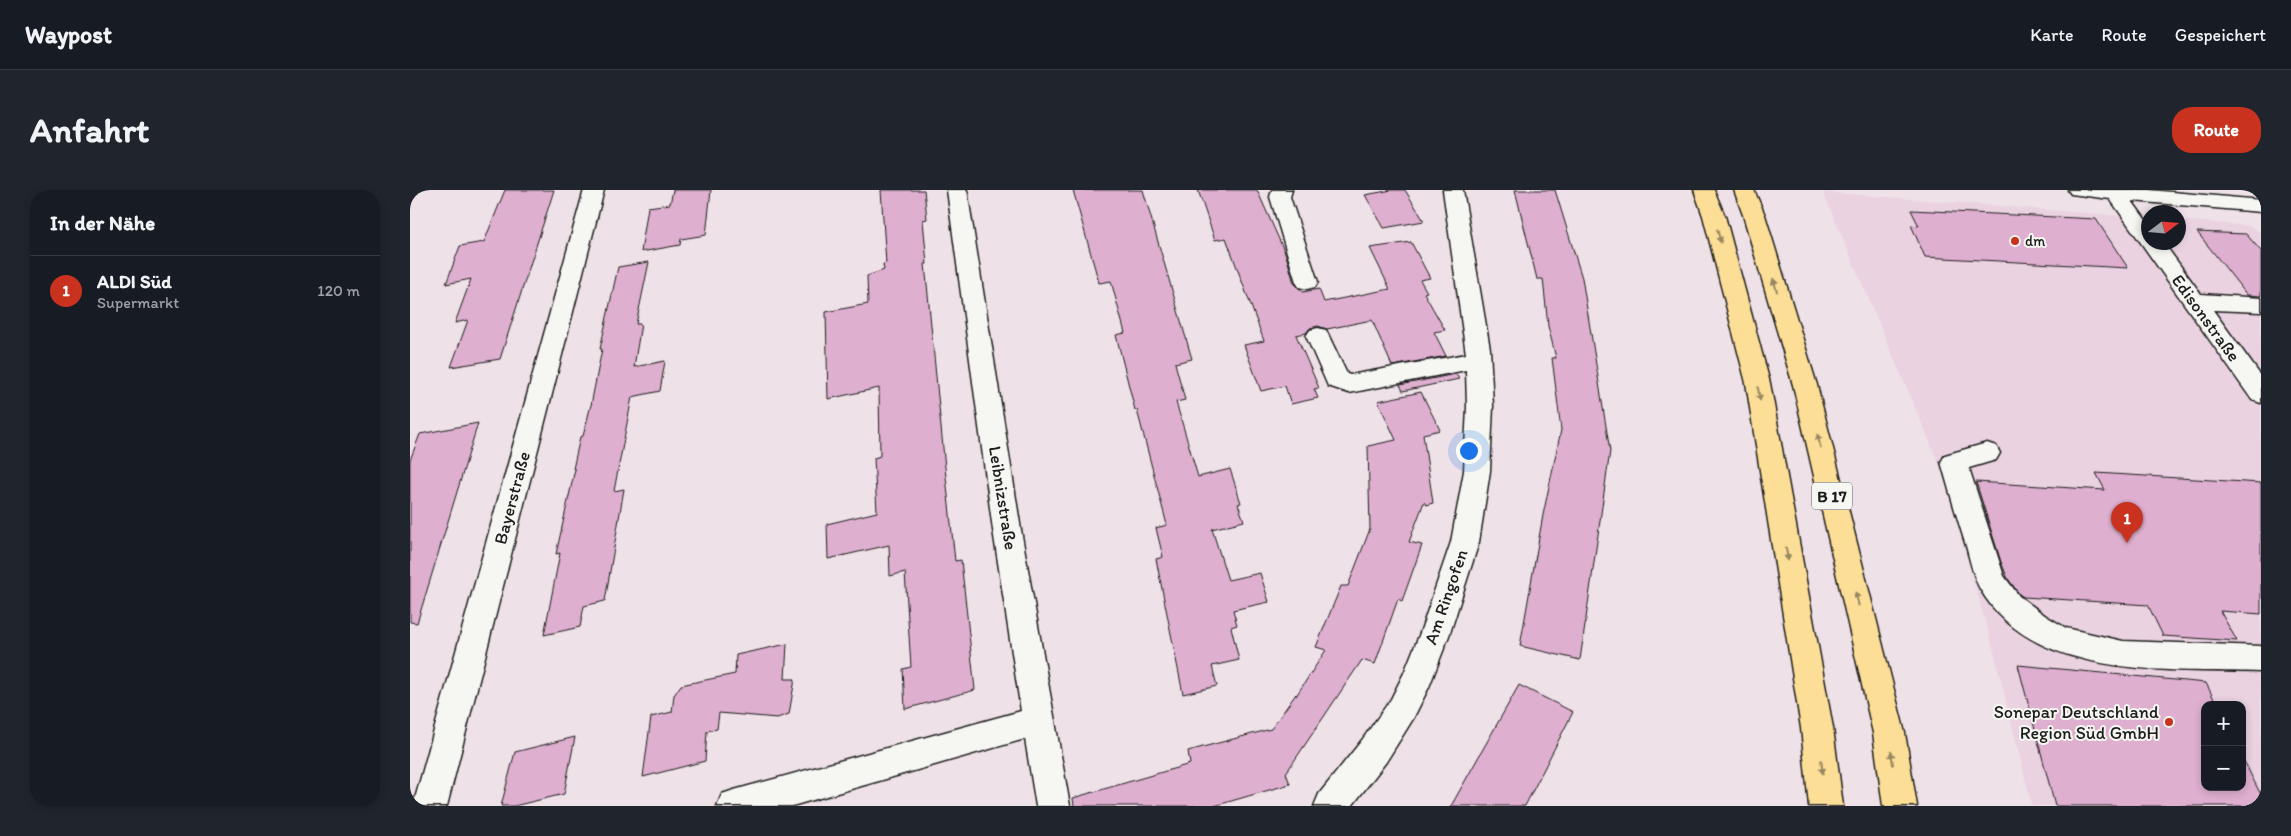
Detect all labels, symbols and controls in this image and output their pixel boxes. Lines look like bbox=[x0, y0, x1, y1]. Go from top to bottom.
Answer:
text: Waypost bbox=[25, 20, 112, 49]
text: Karte bbox=[2030, 24, 2073, 46]
text: Route bbox=[2101, 24, 2147, 46]
text: Gespeichert bbox=[2175, 24, 2266, 46]
button: Route bbox=[2172, 107, 2261, 153]
text: Anfahrt bbox=[30, 109, 149, 151]
north arrow bbox=[2141, 205, 2186, 250]
text: In der Nähe bbox=[50, 210, 155, 235]
one-way arrow bbox=[1716, 229, 1724, 244]
place label: dm bbox=[2025, 232, 2045, 250]
marker: dm bbox=[2009, 235, 2021, 247]
text: ALDI Süd bbox=[97, 270, 172, 293]
street label: Edisonstraße bbox=[2167, 270, 2245, 366]
one-way arrow bbox=[1771, 277, 1779, 292]
text: 1 bbox=[62, 281, 70, 300]
text: 120 m bbox=[317, 281, 360, 300]
text: Supermarkt bbox=[97, 293, 179, 312]
one-way arrow bbox=[1756, 386, 1764, 402]
one-way arrow bbox=[1815, 434, 1823, 449]
your location bbox=[1456, 438, 1482, 464]
street label: Leibnizstraße bbox=[984, 444, 1022, 552]
street label: Bayerstraße bbox=[489, 449, 535, 547]
road number: B 17 bbox=[1812, 482, 1852, 510]
pin: 1 bbox=[2111, 502, 2143, 543]
street label: Am Ringofen bbox=[1419, 546, 1473, 648]
one-way arrow bbox=[1783, 546, 1791, 562]
one-way arrow bbox=[1852, 592, 1860, 607]
place label: Sonepar Deutschland Region Süd GmbH bbox=[1994, 701, 2159, 744]
map controls bbox=[2201, 701, 2246, 791]
button: + bbox=[2201, 701, 2246, 746]
marker: Sonepar Deutschland Region Süd GmbH bbox=[2163, 716, 2175, 728]
button: − bbox=[2201, 746, 2246, 791]
one-way arrow bbox=[1888, 749, 1896, 765]
one-way arrow bbox=[1818, 759, 1826, 775]

